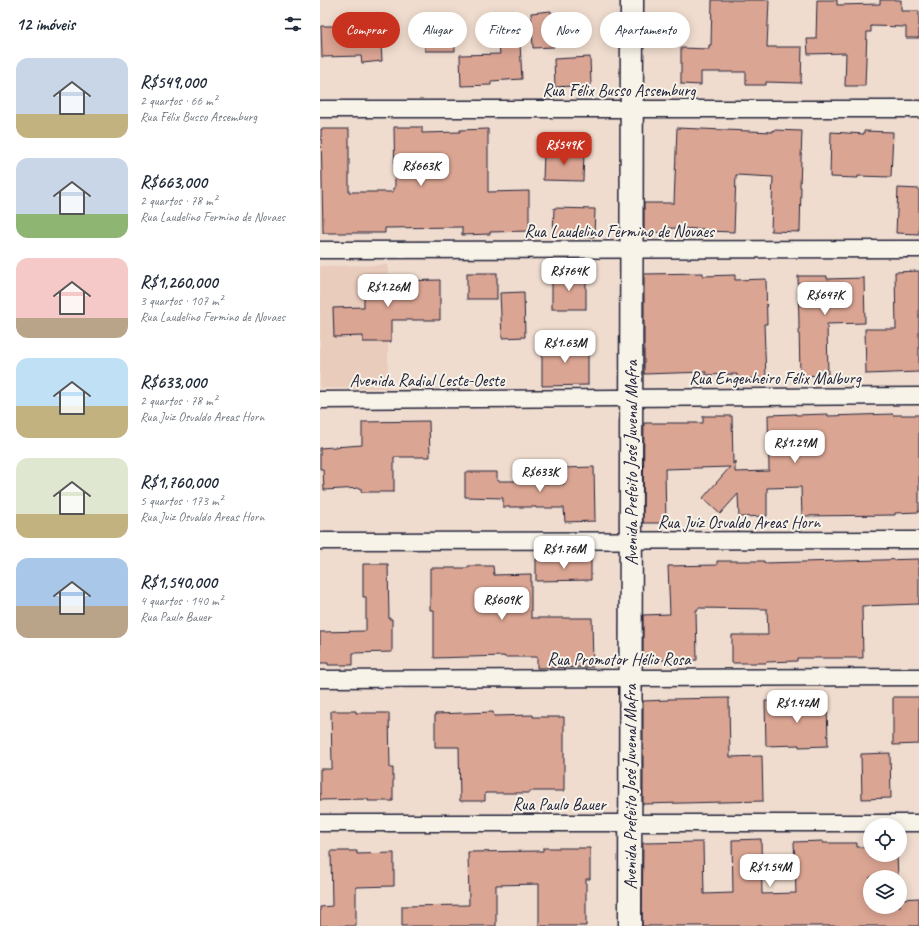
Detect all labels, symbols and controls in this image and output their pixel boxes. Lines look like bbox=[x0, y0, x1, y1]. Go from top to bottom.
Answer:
chip: Comprar bbox=[332, 12, 400, 48]
chip: Alugar bbox=[408, 12, 467, 48]
chip: Filtros bbox=[475, 12, 533, 48]
chip: Novo bbox=[541, 12, 592, 48]
chip: Apartamento bbox=[600, 12, 690, 48]
icon: filters bbox=[282, 13, 304, 35]
text: 12 imóveis bbox=[16, 14, 75, 35]
text: R$549,000 bbox=[140, 72, 206, 93]
icon: home bbox=[48, 74, 96, 122]
street label: Rua Félix Busso Assemburg bbox=[542, 80, 697, 101]
text: 2 quartos · 66 m² bbox=[140, 93, 217, 109]
text: Rua Félix Busso Assemburg bbox=[140, 109, 257, 125]
pin: R$549K bbox=[531, 132, 597, 166]
text: R$549K bbox=[546, 137, 582, 153]
pin: R$663K bbox=[388, 153, 454, 187]
text: R$663K bbox=[402, 158, 440, 174]
text: R$663,000 bbox=[140, 172, 207, 193]
icon: home bbox=[48, 174, 96, 222]
text: 2 quartos · 78 m² bbox=[140, 193, 217, 209]
text: Rua Laudelino Fermino de Novaes bbox=[140, 209, 285, 225]
street label: Rua Laudelino Fermino de Novaes bbox=[524, 221, 716, 242]
pin: R$764K bbox=[536, 258, 602, 292]
text: R$764K bbox=[550, 263, 588, 279]
text: R$1,260,000 bbox=[140, 272, 218, 293]
icon: home bbox=[48, 274, 96, 322]
pin: R$1.26M bbox=[351, 274, 425, 308]
text: R$1.26M bbox=[367, 279, 409, 295]
pin: R$647K bbox=[792, 282, 858, 316]
text: R$647K bbox=[806, 287, 844, 303]
text: 3 quartos · 107 m² bbox=[140, 293, 223, 309]
text: Rua Laudelino Fermino de Novaes bbox=[140, 309, 285, 325]
pin: R$1.63M bbox=[528, 330, 602, 364]
text: R$1.63M bbox=[544, 335, 586, 351]
street label: Avenida Prefeito José Juvenal Mafra bbox=[621, 359, 642, 566]
street label: Rua Engenheiro Félix Malburg bbox=[689, 368, 862, 389]
street label: Avenida Radial Leste-Oeste bbox=[350, 370, 506, 391]
text: R$633,000 bbox=[140, 372, 207, 393]
icon: home bbox=[48, 374, 96, 422]
text: 2 quartos · 78 m² bbox=[140, 393, 217, 409]
text: Rua Juiz Osvaldo Areas Horn bbox=[140, 409, 264, 425]
pin: R$1.29M bbox=[758, 430, 832, 464]
text: R$1.29M bbox=[774, 435, 816, 451]
pin: R$633K bbox=[507, 459, 573, 493]
text: R$633K bbox=[521, 464, 559, 480]
text: R$1,760,000 bbox=[140, 472, 217, 493]
icon: home bbox=[48, 474, 96, 522]
text: 5 quartos · 173 m² bbox=[140, 493, 223, 509]
text: Rua Juiz Osvaldo Areas Horn bbox=[140, 509, 264, 525]
street label: Rua Juiz Osvaldo Areas Horn bbox=[658, 512, 822, 533]
pin: R$1.76M bbox=[527, 536, 601, 570]
text: R$1.76M bbox=[543, 541, 585, 557]
text: R$1,540,000 bbox=[140, 572, 217, 593]
icon: home bbox=[48, 574, 96, 622]
pin: R$609K bbox=[469, 587, 535, 621]
text: R$609K bbox=[483, 592, 521, 608]
text: 4 quartos · 140 m² bbox=[140, 593, 223, 609]
text: Rua Paulo Bauer bbox=[140, 609, 211, 625]
street label: Rua Promotor Hélio Rosa bbox=[547, 649, 692, 670]
street label: Avenida Prefeito José Juvenal Mafra bbox=[620, 683, 641, 890]
pin: R$1.42M bbox=[760, 690, 834, 724]
text: R$1.42M bbox=[776, 695, 818, 711]
street label: Rua Paulo Bauer bbox=[512, 794, 607, 815]
map controls bbox=[863, 818, 907, 914]
button: locate bbox=[863, 818, 907, 862]
pin: R$1.54M bbox=[733, 854, 807, 888]
text: R$1.54M bbox=[749, 859, 791, 875]
button: layers bbox=[863, 870, 907, 914]

